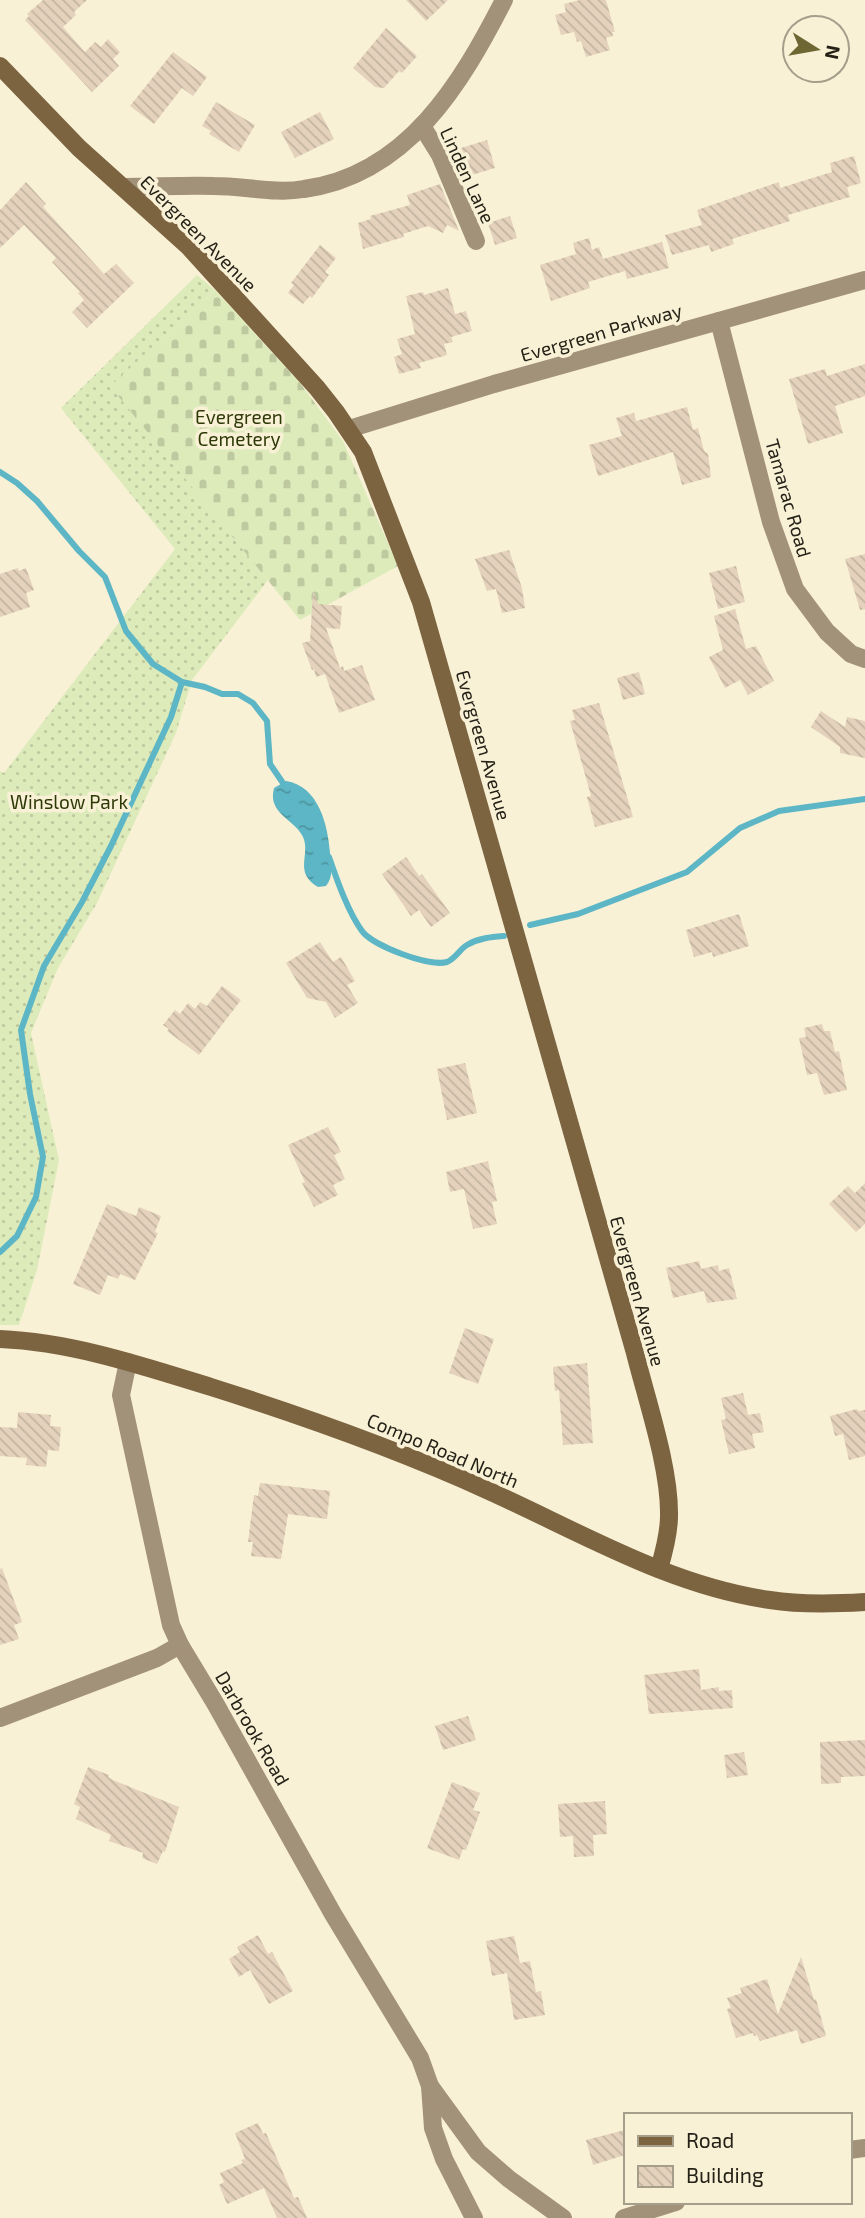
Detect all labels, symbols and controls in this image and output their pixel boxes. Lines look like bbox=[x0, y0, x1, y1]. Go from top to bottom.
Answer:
north arrow bbox=[781, 14, 851, 84]
text: N bbox=[821, 43, 846, 61]
street label: Linden Lane bbox=[436, 123, 500, 227]
street label: Evergreen Avenue bbox=[136, 170, 262, 296]
street label: Evergreen Parkway bbox=[518, 298, 684, 366]
park label: Evergreen Cemetery bbox=[195, 405, 283, 450]
street label: Tamarac Road bbox=[761, 436, 817, 560]
street label: Evergreen Avenue bbox=[452, 667, 516, 823]
park label: Winslow Park bbox=[10, 790, 128, 813]
street label: Evergreen Avenue bbox=[606, 1213, 670, 1369]
street label: Compo Road North bbox=[364, 1408, 522, 1492]
street label: Darbrook Road bbox=[211, 1667, 295, 1789]
legend bbox=[624, 2113, 851, 2204]
text: Road bbox=[686, 2127, 734, 2152]
text: Building bbox=[686, 2162, 764, 2187]

